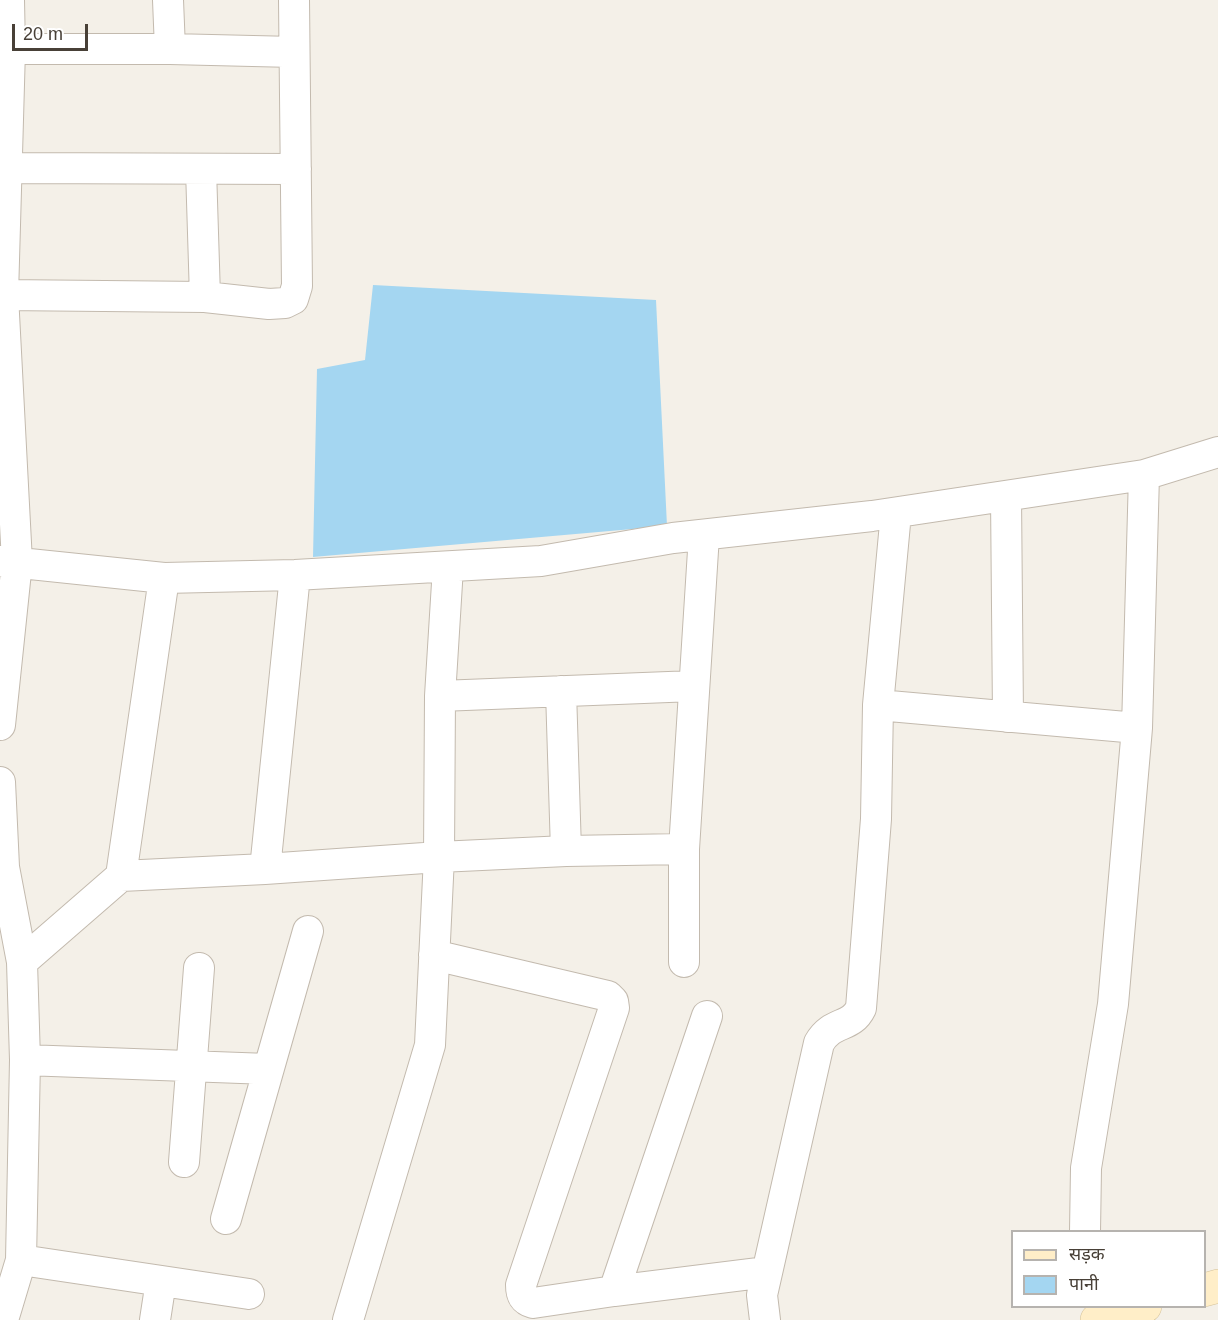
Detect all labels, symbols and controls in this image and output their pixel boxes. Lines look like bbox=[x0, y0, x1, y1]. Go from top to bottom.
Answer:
scale bar bbox=[15, 12, 92, 50]
text: 20 m bbox=[23, 24, 63, 44]
legend bbox=[1011, 1230, 1206, 1308]
text: सड़क bbox=[1069, 1244, 1105, 1264]
text: पानी bbox=[1069, 1274, 1099, 1294]

